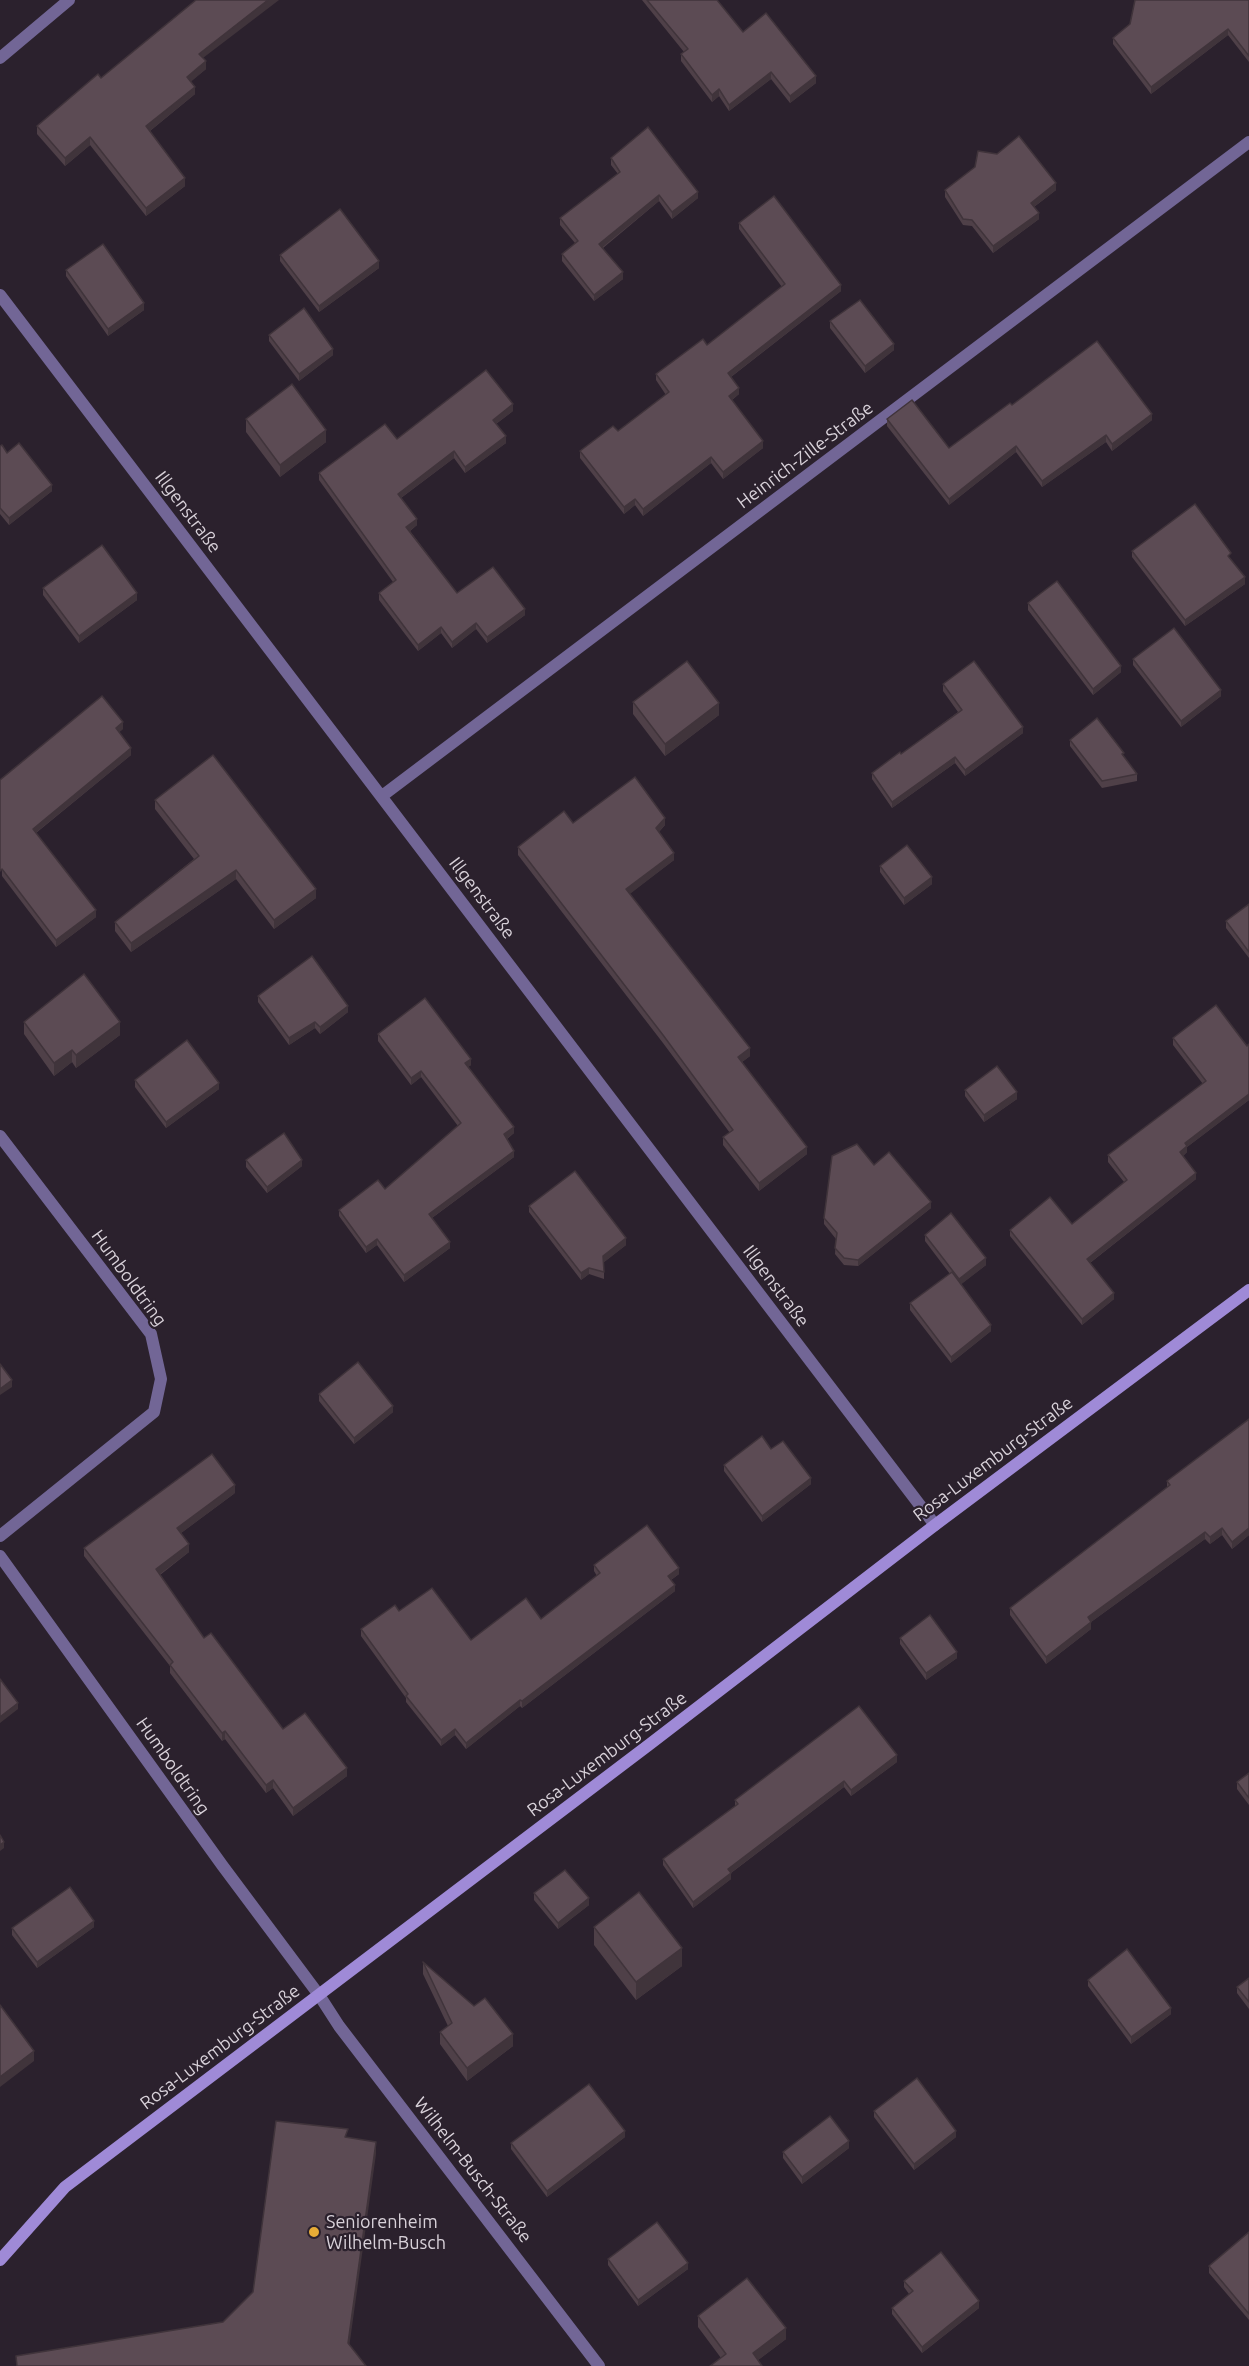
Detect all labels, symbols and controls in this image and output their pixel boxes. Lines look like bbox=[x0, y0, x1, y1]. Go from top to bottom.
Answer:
street label: Heinrich-Zille-Straße bbox=[733, 397, 877, 513]
street label: Illgenstraße bbox=[150, 467, 226, 557]
street label: Illgenstraße bbox=[444, 853, 520, 943]
street label: Humboldtring bbox=[87, 1226, 171, 1330]
street label: Illgenstraße bbox=[738, 1241, 814, 1331]
street label: Rosa-Luxemburg-Straße bbox=[909, 1392, 1077, 1526]
street label: Rosa-Luxemburg-Straße bbox=[523, 1687, 691, 1821]
street label: Humboldtring bbox=[132, 1713, 214, 1819]
street label: Rosa-Luxemburg-Straße bbox=[136, 1980, 304, 2114]
street label: Wilhelm-Busch-Straße bbox=[410, 2093, 536, 2247]
place label: Seniorenheim Wilhelm-Busch bbox=[326, 2211, 446, 2254]
marker: Seniorenheim Wilhelm-Busch bbox=[307, 2225, 321, 2239]

